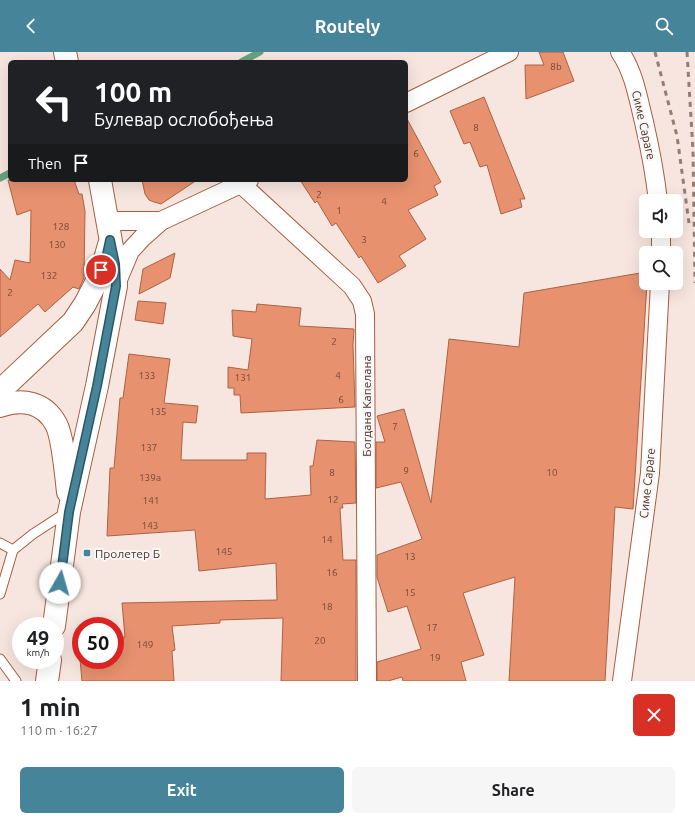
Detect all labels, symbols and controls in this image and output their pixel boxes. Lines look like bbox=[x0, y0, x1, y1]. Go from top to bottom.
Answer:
icon: back bbox=[20, 15, 42, 37]
icon: search bbox=[653, 15, 675, 37]
text: Routely bbox=[315, 16, 380, 36]
house number: 8b bbox=[550, 61, 562, 72]
icon: left bbox=[28, 76, 80, 128]
text: 100 m bbox=[94, 76, 172, 107]
street label: Симе Сараге bbox=[630, 89, 658, 161]
text: Булевар ослобођења bbox=[94, 109, 274, 129]
house number: 8 bbox=[473, 122, 479, 133]
house number: 6 bbox=[413, 148, 419, 159]
icon: arrive bbox=[70, 152, 92, 174]
text: Then bbox=[28, 155, 62, 172]
house number: 2 bbox=[316, 189, 322, 200]
map controls bbox=[639, 194, 683, 290]
button: sound bbox=[639, 194, 683, 238]
house number: 4 bbox=[381, 196, 387, 207]
house number: 1 bbox=[336, 205, 342, 216]
house number: 128 bbox=[53, 221, 70, 232]
house number: 3 bbox=[361, 234, 367, 245]
house number: 130 bbox=[49, 239, 66, 250]
button: search bbox=[639, 246, 683, 290]
pin bbox=[84, 253, 118, 287]
icon: arrive bbox=[90, 259, 112, 281]
house number: 132 bbox=[41, 270, 57, 281]
house number: 2 bbox=[7, 287, 13, 298]
house number: 2 bbox=[331, 336, 337, 347]
street label: Богдана Капелана bbox=[360, 355, 373, 457]
house number: 133 bbox=[139, 370, 155, 381]
house number: 4 bbox=[335, 370, 341, 381]
house number: 131 bbox=[235, 372, 251, 383]
house number: 6 bbox=[338, 394, 344, 405]
house number: 135 bbox=[150, 406, 166, 417]
house number: 7 bbox=[392, 421, 398, 432]
house number: 137 bbox=[141, 442, 157, 453]
street label: Симе Сараге bbox=[637, 447, 657, 519]
house number: 9 bbox=[403, 465, 409, 476]
house number: 8 bbox=[329, 467, 335, 478]
house number: 10 bbox=[546, 467, 558, 478]
house number: 139a bbox=[139, 472, 161, 483]
house number: 12 bbox=[327, 494, 339, 505]
house number: 141 bbox=[143, 495, 159, 506]
house number: 143 bbox=[142, 520, 158, 531]
house number: 14 bbox=[321, 534, 333, 545]
house number: 145 bbox=[216, 546, 232, 557]
place label: Пролетер Б bbox=[95, 547, 160, 560]
marker: Пролетер Б bbox=[82, 548, 92, 558]
house number: 13 bbox=[404, 551, 416, 562]
position arrow bbox=[39, 562, 81, 604]
house number: 16 bbox=[326, 567, 338, 578]
house number: 15 bbox=[404, 587, 416, 598]
house number: 18 bbox=[321, 601, 333, 612]
speed limit sign: 50 bbox=[72, 617, 124, 669]
house number: 17 bbox=[426, 622, 438, 633]
text: 49 bbox=[27, 626, 49, 649]
house number: 20 bbox=[314, 635, 326, 646]
house number: 149 bbox=[137, 639, 153, 650]
text: km/h bbox=[26, 647, 50, 658]
house number: 19 bbox=[429, 652, 441, 663]
text: 1 min bbox=[20, 694, 81, 721]
button: close bbox=[633, 694, 675, 736]
text: 110 m · 16:27 bbox=[20, 723, 98, 737]
button: Exit bbox=[20, 767, 344, 813]
button: Share bbox=[352, 767, 675, 813]

